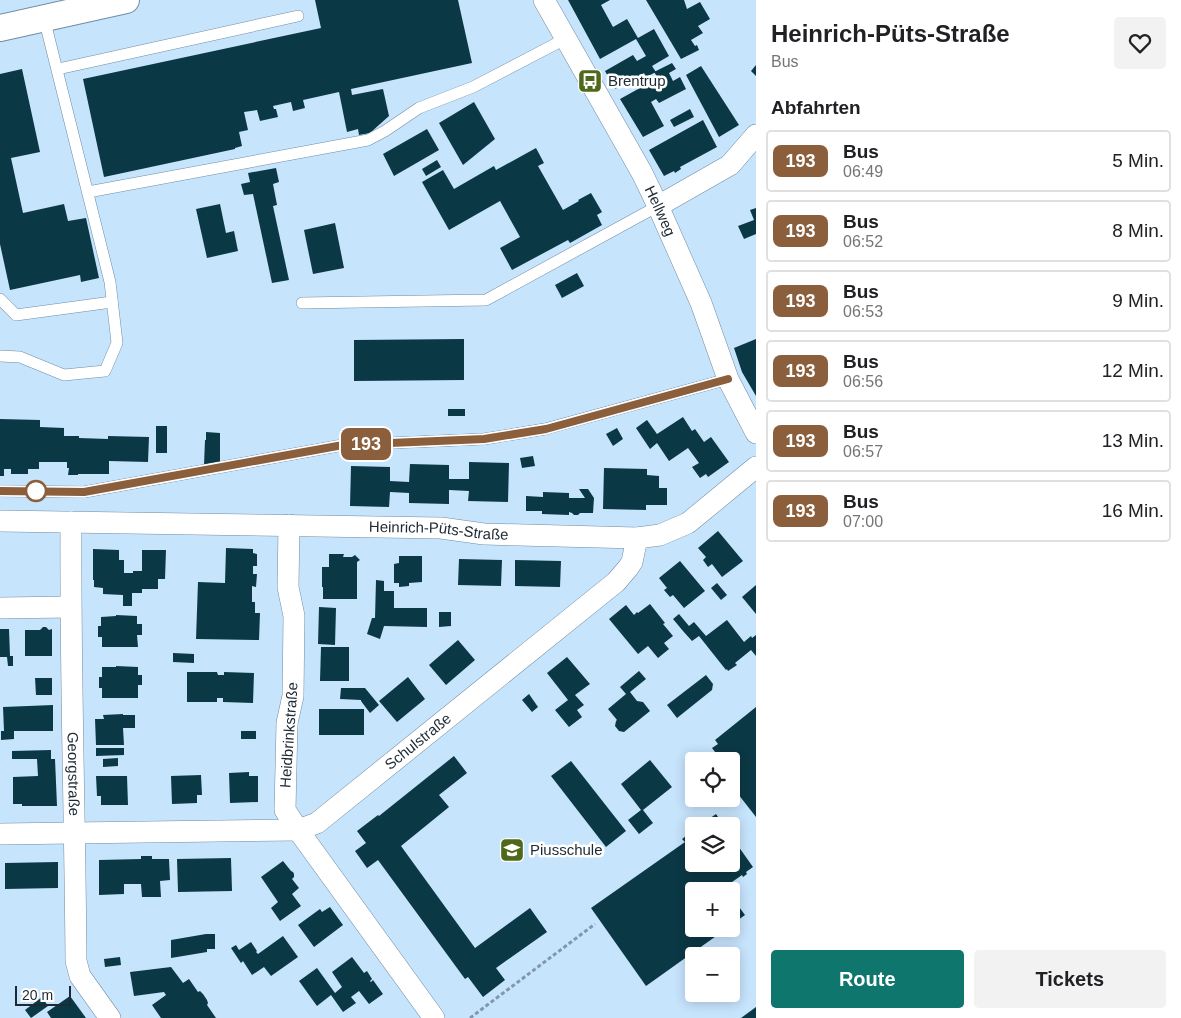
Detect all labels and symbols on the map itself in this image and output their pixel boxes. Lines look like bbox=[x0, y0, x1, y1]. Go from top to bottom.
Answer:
bus stop icon: Brentrup bbox=[577, 68, 603, 94]
place label: Brentrup bbox=[608, 72, 666, 89]
street label: Hellweg bbox=[642, 183, 679, 239]
line badge: 193 bbox=[337, 428, 395, 460]
unlabelled marker bbox=[25, 480, 47, 502]
street label: Heinrich-Püts-Straße bbox=[369, 518, 509, 543]
street label: Heidbrinkstraße bbox=[276, 682, 301, 788]
street label: Schulstraße bbox=[381, 709, 454, 773]
street label: Georgstraße bbox=[65, 732, 83, 816]
school or university icon: Piusschule bbox=[499, 837, 525, 863]
place label: Piusschule bbox=[530, 841, 603, 858]
scale bar bbox=[15, 983, 71, 1006]

